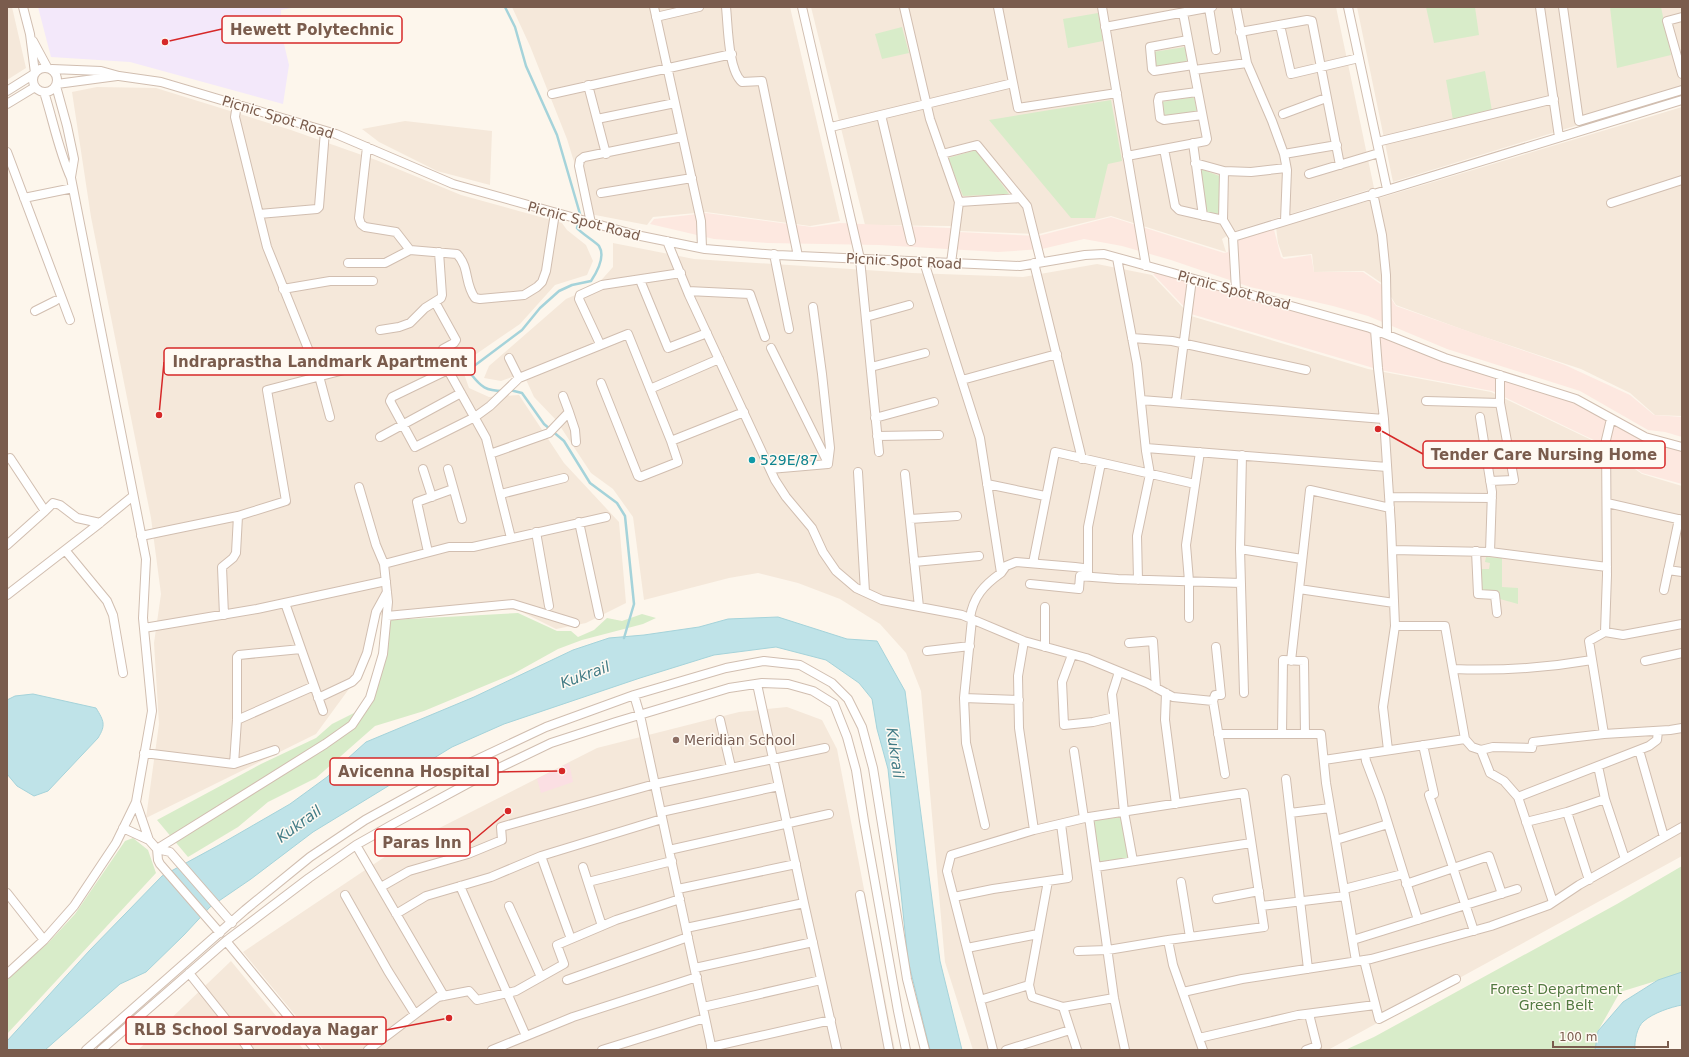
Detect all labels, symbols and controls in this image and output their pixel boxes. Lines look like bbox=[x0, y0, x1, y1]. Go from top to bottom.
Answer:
callout: Hewett Polytechnic bbox=[222, 16, 402, 43]
text: Hewett Polytechnic bbox=[230, 21, 394, 39]
street label: Picnic Spot Road bbox=[220, 92, 336, 142]
street label: Picnic Spot Road bbox=[526, 198, 642, 244]
street label: Picnic Spot Road bbox=[846, 250, 962, 272]
street label: Picnic Spot Road bbox=[1176, 267, 1292, 313]
callout: Indraprastha Landmark Apartment bbox=[164, 348, 475, 375]
text: Indraprastha Landmark Apartment bbox=[172, 353, 468, 371]
callout: Tender Care Nursing Home bbox=[1423, 441, 1665, 468]
text: Tender Care Nursing Home bbox=[1431, 446, 1657, 464]
place label: 529E/87 bbox=[760, 452, 818, 468]
marker: 529E/87 bbox=[747, 455, 757, 465]
water label: Kukrail bbox=[558, 657, 613, 692]
water label: Kukrail bbox=[883, 726, 908, 780]
place label: Meridian School bbox=[684, 732, 796, 748]
marker: Meridian School bbox=[671, 735, 681, 745]
callout: Avicenna Hospital bbox=[330, 758, 498, 785]
text: Avicenna Hospital bbox=[338, 763, 490, 781]
water label: Kukrail bbox=[273, 801, 326, 846]
callout: Paras Inn bbox=[375, 829, 470, 856]
text: Paras Inn bbox=[382, 834, 462, 852]
park label: Forest Department Green Belt bbox=[1490, 981, 1623, 1013]
callout: RLB School Sarvodaya Nagar bbox=[126, 1017, 386, 1044]
text: RLB School Sarvodaya Nagar bbox=[134, 1021, 379, 1039]
scale bar bbox=[1553, 1023, 1668, 1049]
text: 100 m bbox=[1559, 1030, 1597, 1044]

